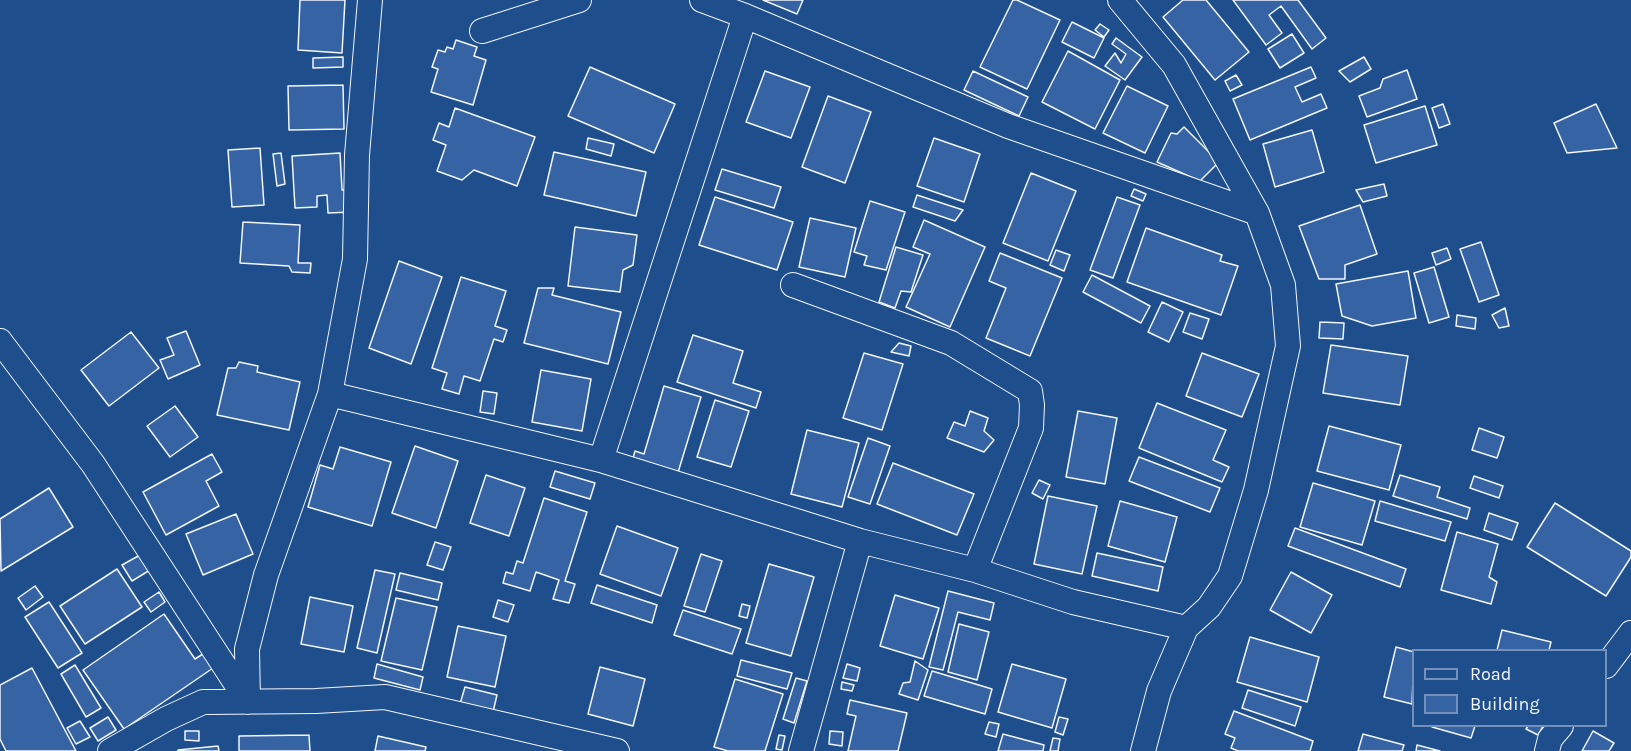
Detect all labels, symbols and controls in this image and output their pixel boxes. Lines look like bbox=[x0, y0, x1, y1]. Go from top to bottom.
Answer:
legend bbox=[1412, 649, 1607, 727]
text: Road bbox=[1470, 663, 1511, 685]
text: Building bbox=[1470, 693, 1540, 715]

